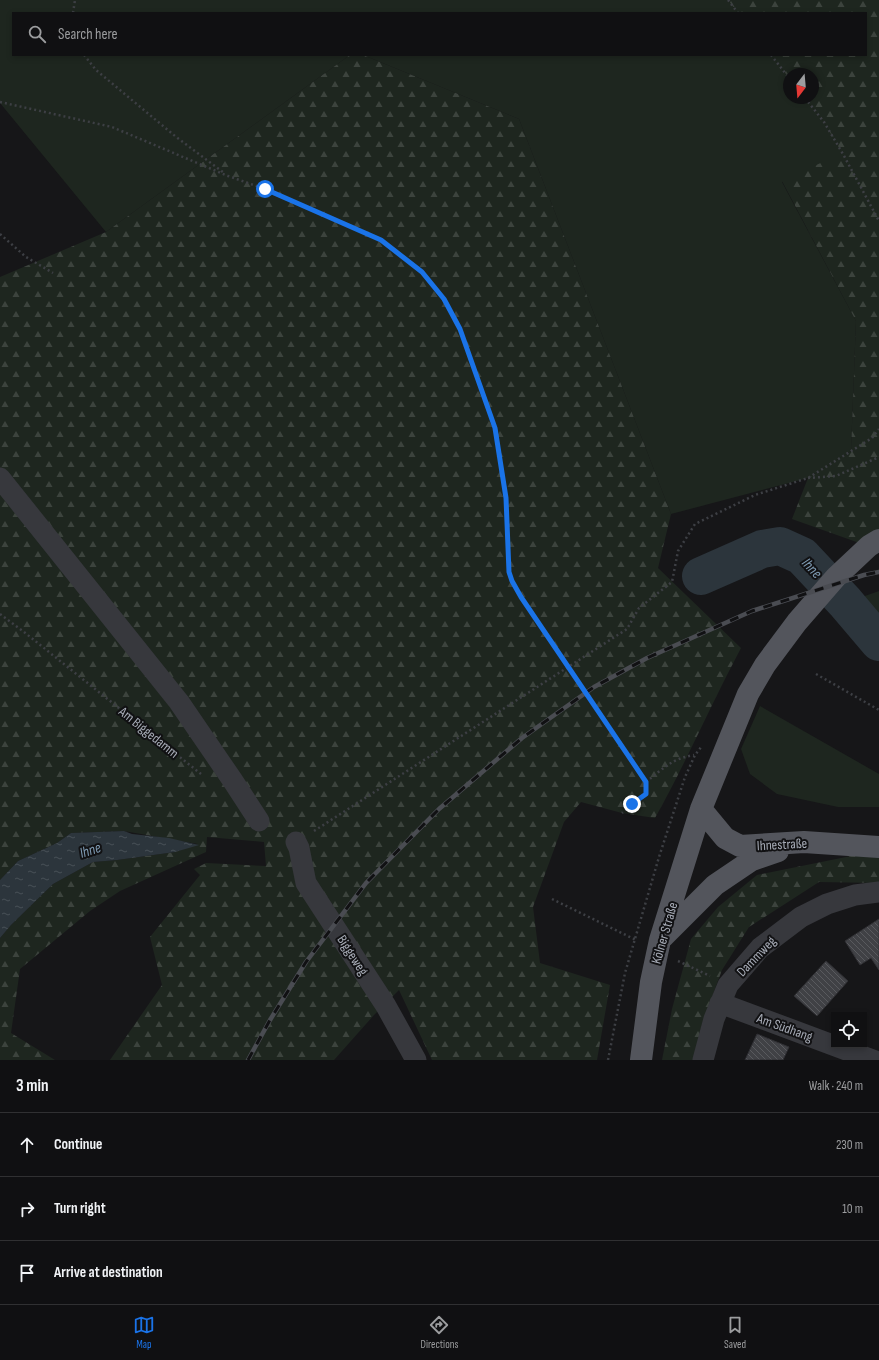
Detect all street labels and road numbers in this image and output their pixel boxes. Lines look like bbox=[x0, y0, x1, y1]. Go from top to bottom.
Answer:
street label: Am Biggedamm bbox=[114, 702, 182, 762]
street label: Ihnestraße bbox=[756, 835, 808, 854]
street label: Kölner Straße bbox=[648, 900, 681, 966]
street label: Biggeweg bbox=[333, 932, 372, 979]
street label: Dammweg bbox=[733, 932, 780, 980]
street label: Am Südhang bbox=[754, 1009, 815, 1046]

